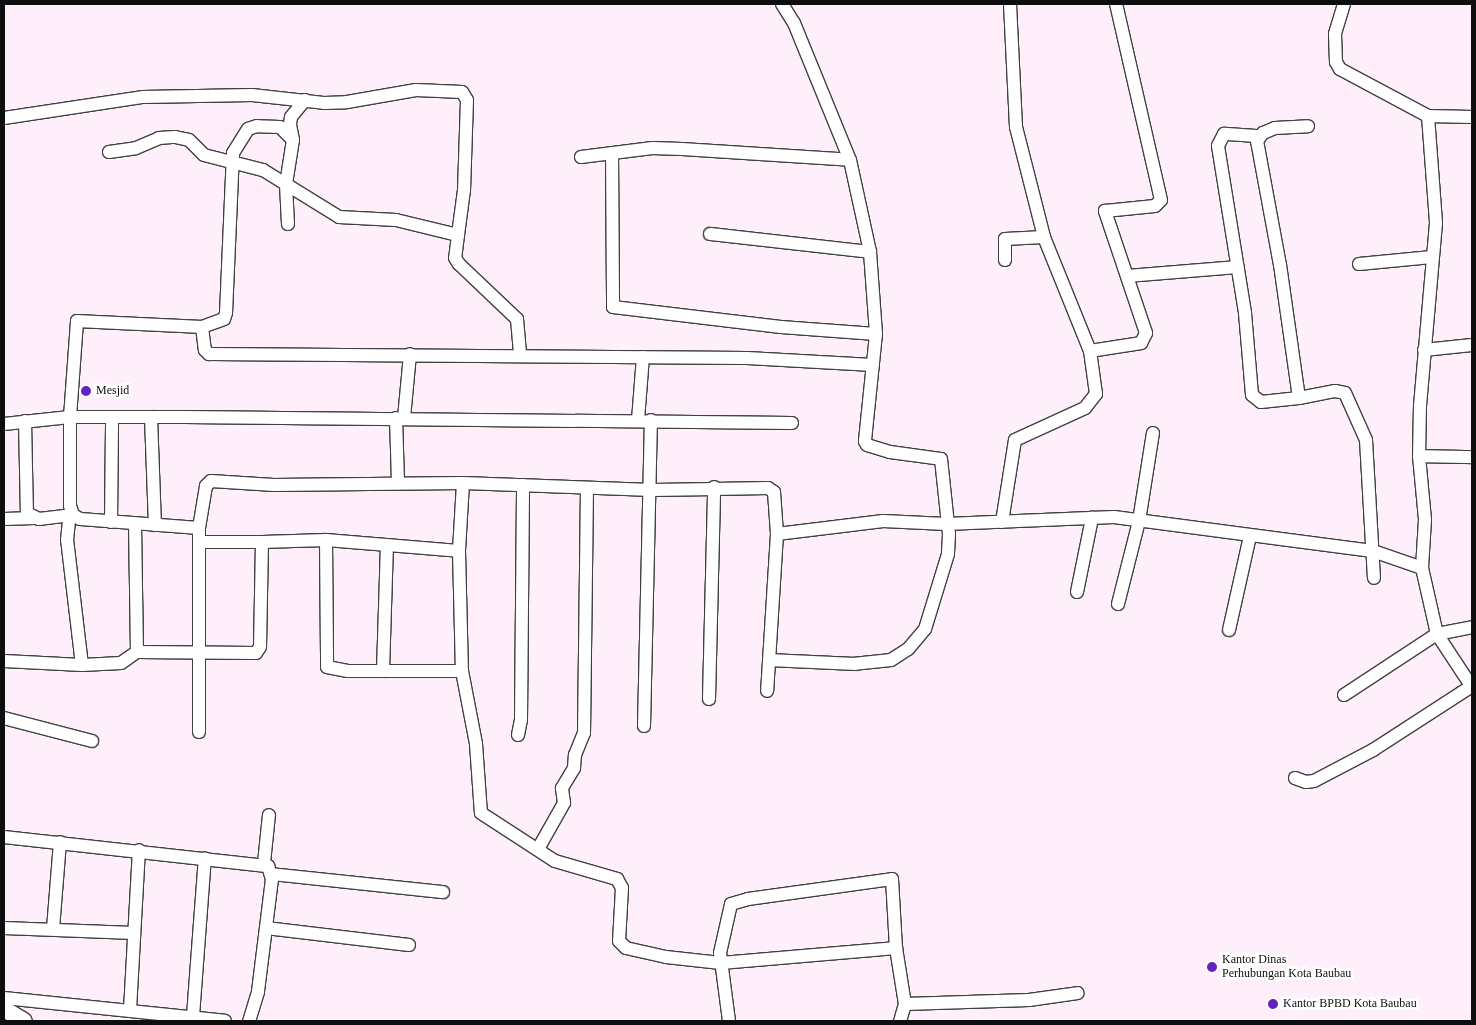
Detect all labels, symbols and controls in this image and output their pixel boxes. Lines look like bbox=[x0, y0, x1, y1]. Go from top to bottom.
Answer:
place label: Mesjid bbox=[96, 384, 129, 398]
marker: Mesjid bbox=[80, 385, 92, 397]
place label: Kantor Dinas Perhubungan Kota Baubau bbox=[1222, 953, 1351, 981]
marker: Kantor Dinas Perhubungan Kota Baubau bbox=[1206, 961, 1218, 973]
place label: Kantor BPBD Kota Baubau bbox=[1283, 997, 1417, 1011]
marker: Kantor BPBD Kota Baubau bbox=[1267, 998, 1279, 1010]

